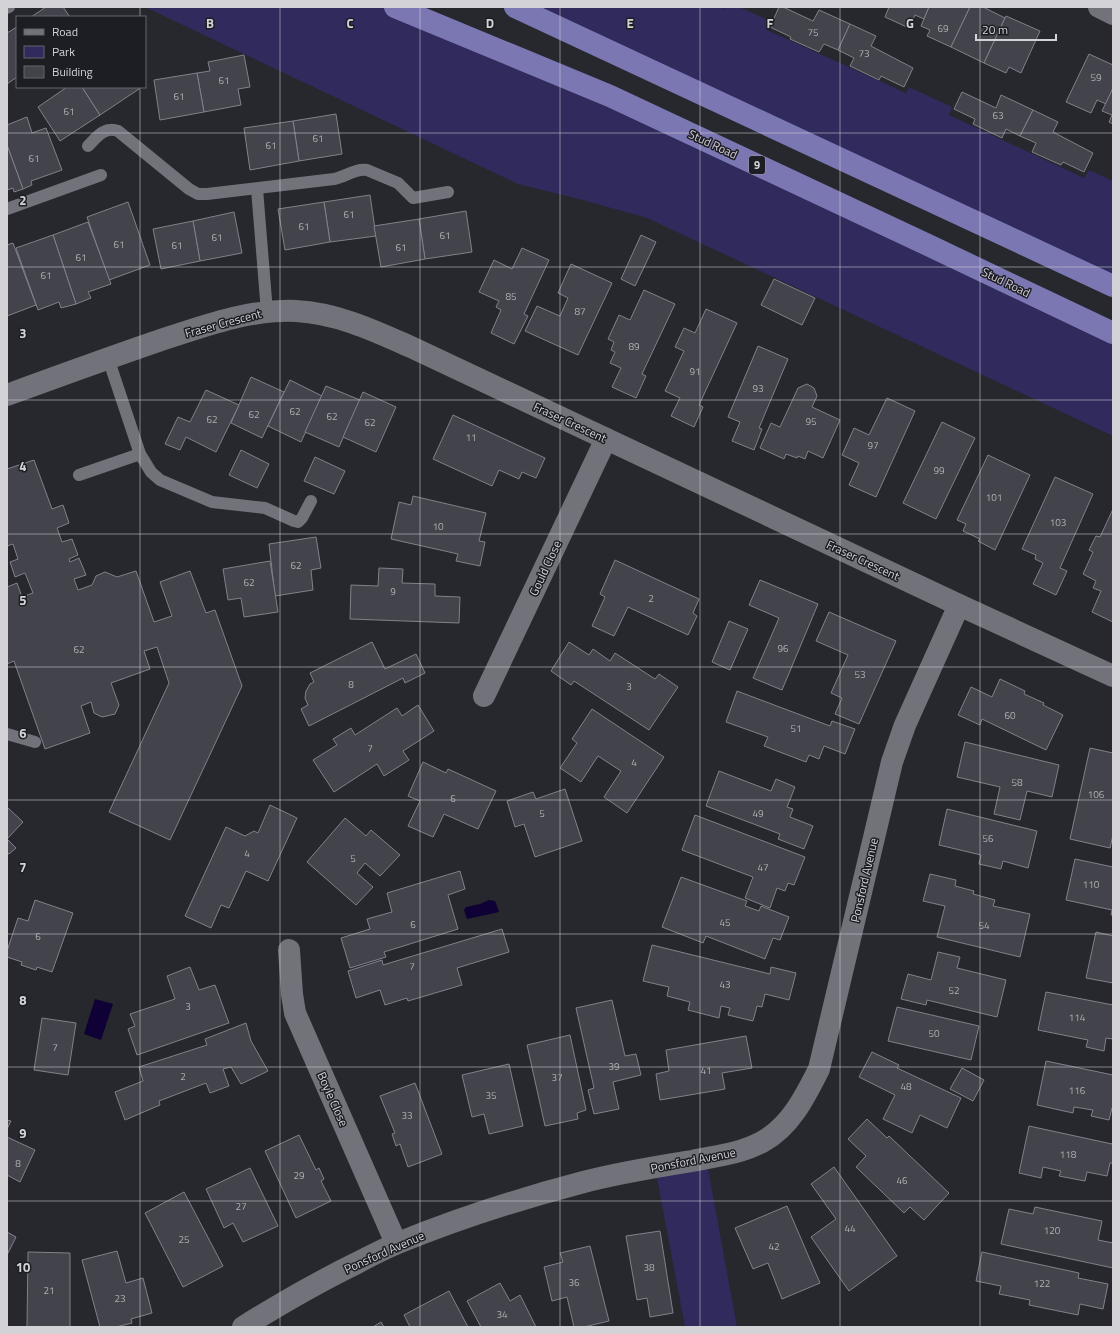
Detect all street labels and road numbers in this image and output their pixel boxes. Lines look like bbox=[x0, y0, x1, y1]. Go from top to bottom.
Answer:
street label: Stud Road bbox=[685, 124, 741, 164]
road number: 9 bbox=[749, 156, 765, 174]
street label: Stud Road bbox=[978, 262, 1034, 302]
street label: Fraser Crescent bbox=[183, 303, 264, 342]
street label: Fraser Crescent bbox=[530, 397, 610, 448]
street label: Fraser Crescent bbox=[823, 535, 903, 586]
street label: Gould Close bbox=[524, 537, 566, 599]
street label: Ponsford Avenue bbox=[845, 836, 883, 924]
street label: Boyle Close bbox=[312, 1069, 354, 1129]
street label: Ponsford Avenue bbox=[649, 1142, 737, 1178]
street label: Ponsford Avenue bbox=[341, 1226, 427, 1278]

